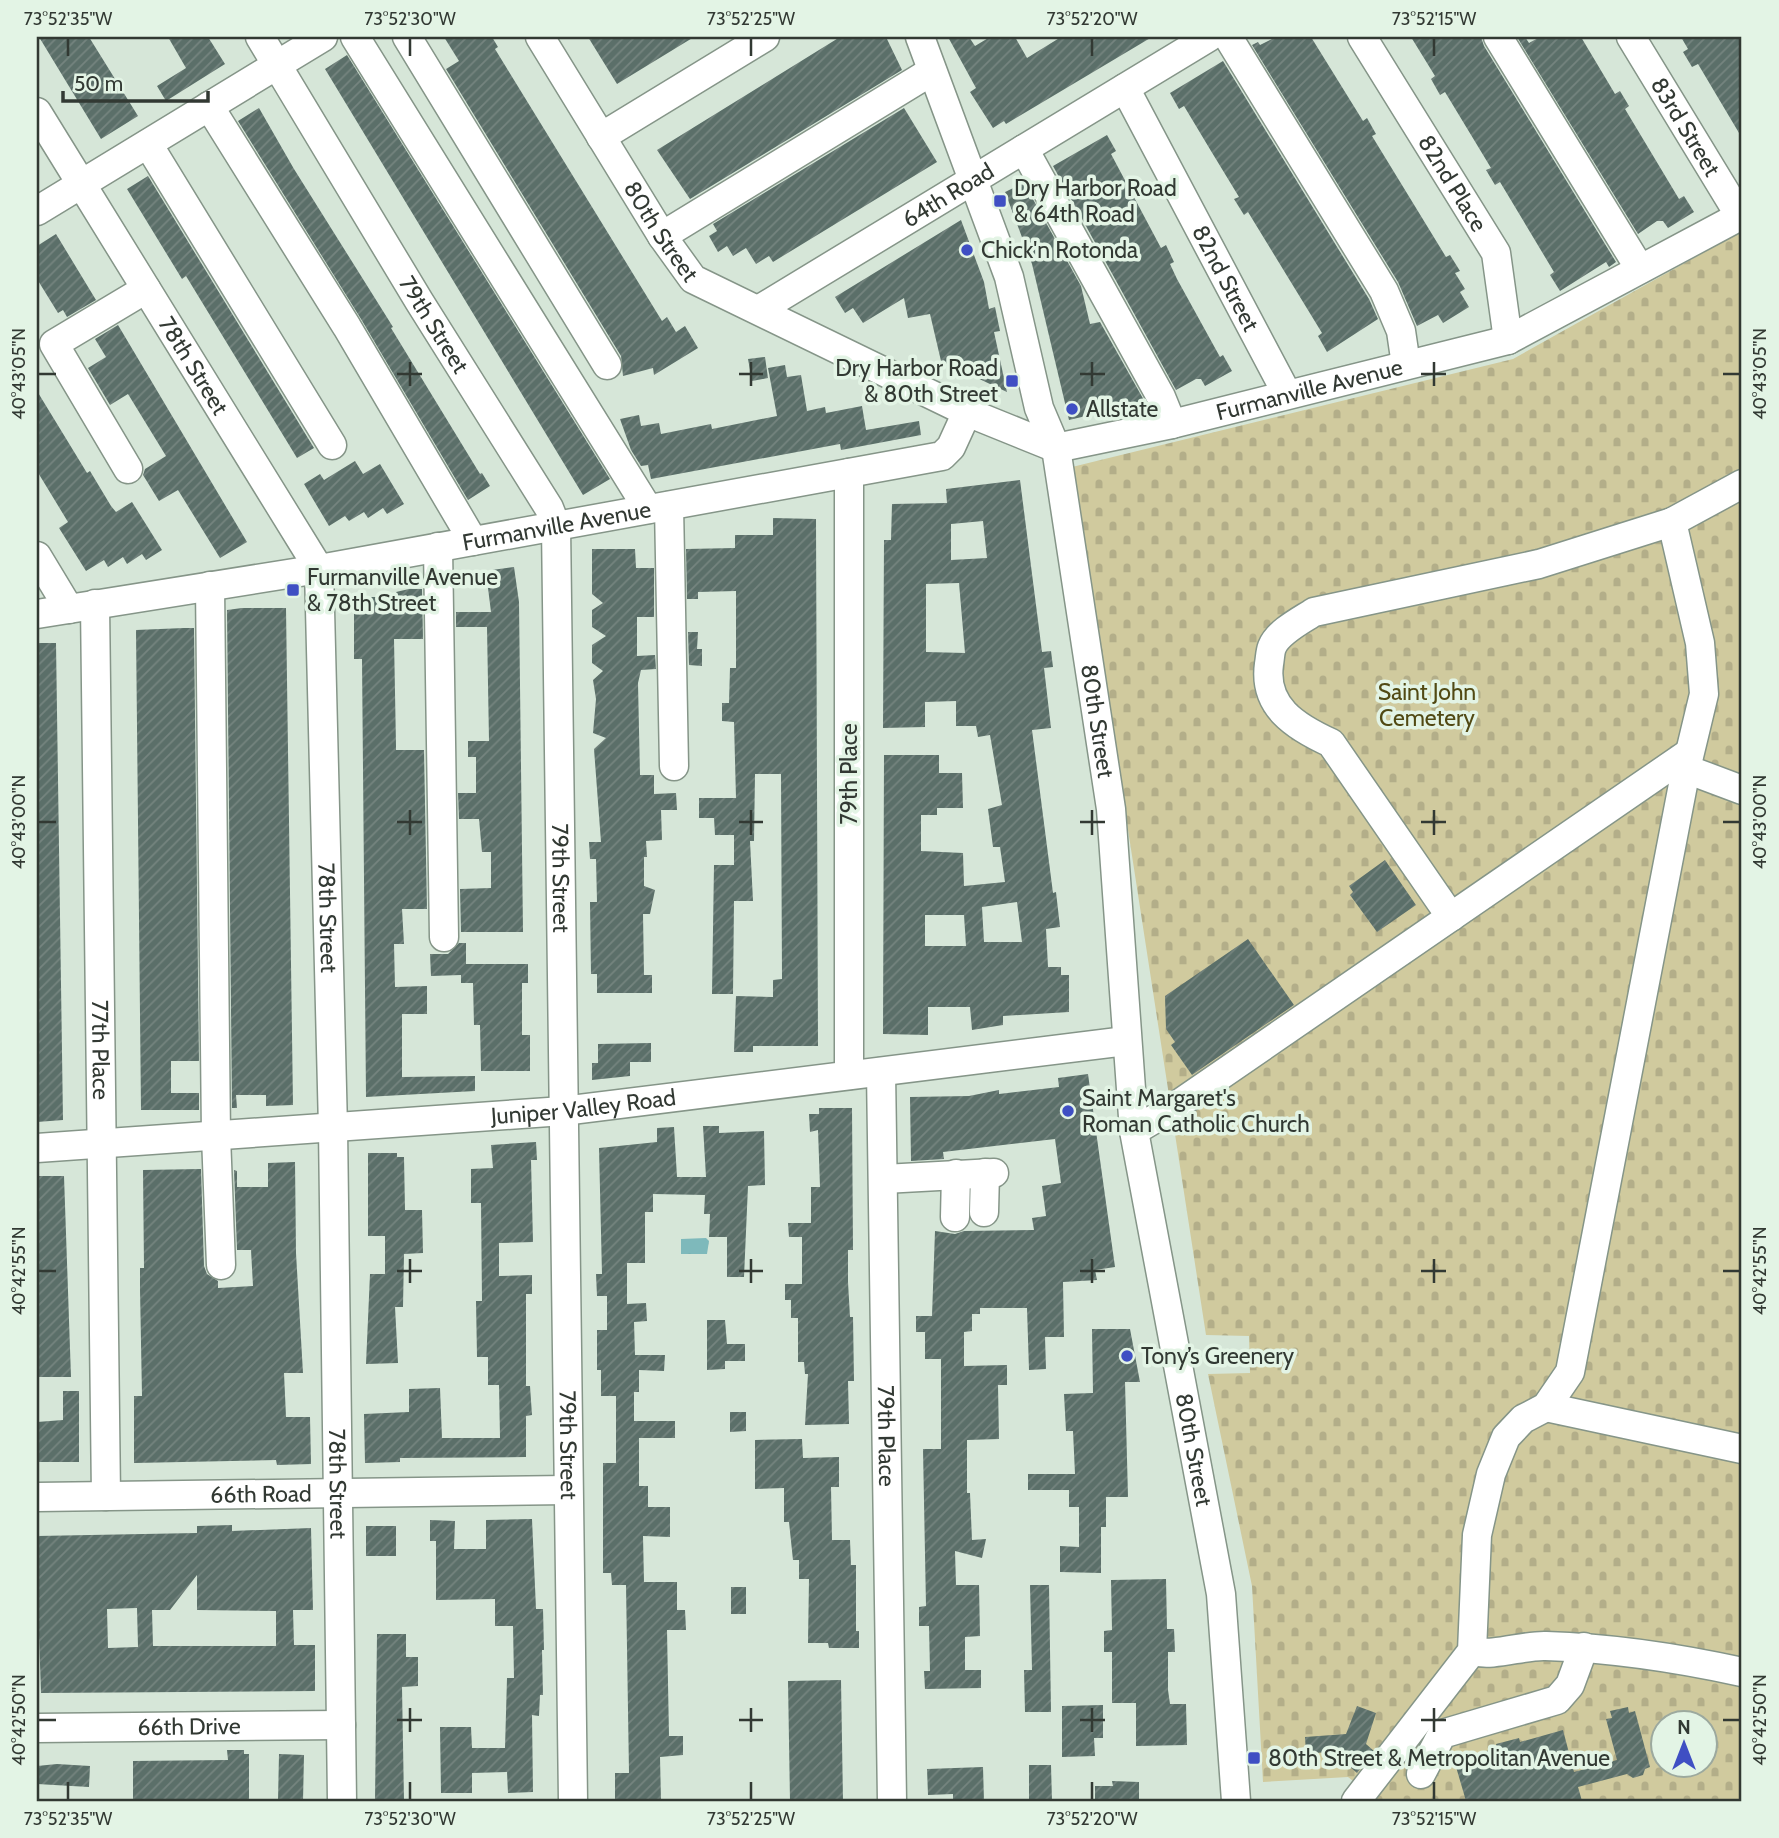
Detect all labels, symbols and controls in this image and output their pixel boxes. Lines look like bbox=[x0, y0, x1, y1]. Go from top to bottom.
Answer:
text: 73°52'35"W bbox=[24, 8, 112, 30]
text: 73°52'30"W bbox=[364, 8, 456, 30]
text: 73°52'25"W bbox=[707, 8, 795, 30]
text: 73°52'20"W bbox=[1046, 8, 1138, 30]
text: 73°52'15"W bbox=[1392, 8, 1476, 30]
scale bar bbox=[63, 60, 208, 104]
text: 50 m bbox=[74, 71, 123, 96]
street label: 83rd Street bbox=[1645, 72, 1726, 181]
street label: 82nd Place bbox=[1412, 130, 1493, 237]
street label: 64th Road bbox=[897, 157, 999, 233]
place label: Dry Harbor Road & 64th Road bbox=[1014, 174, 1177, 228]
street label: 80th Street bbox=[618, 176, 704, 287]
marker: Dry Harbor Road & 64th Road bbox=[992, 193, 1008, 209]
street label: 82nd Street bbox=[1186, 220, 1265, 336]
place label: Chick'n Rotonda bbox=[981, 236, 1138, 264]
marker: Chick'n Rotonda bbox=[959, 242, 975, 258]
street label: 79th Street bbox=[393, 271, 475, 378]
street label: 78th Street bbox=[153, 311, 234, 420]
text: 40°43'05"N bbox=[8, 328, 30, 420]
text: 40°43'05"N bbox=[1749, 328, 1771, 420]
street label: Furmanville Avenue bbox=[1213, 353, 1406, 426]
place label: Dry Harbor Road & 80th Street bbox=[835, 354, 998, 408]
marker: Dry Harbor Road & 80th Street bbox=[1004, 373, 1020, 389]
place label: Allstate bbox=[1086, 395, 1159, 423]
marker: Allstate bbox=[1064, 401, 1080, 417]
street label: Furmanville Avenue bbox=[460, 495, 653, 557]
place label: Furmanville Avenue & 78th Street bbox=[307, 563, 498, 617]
marker: Furmanville Avenue & 78th Street bbox=[285, 582, 301, 598]
street label: 80th Street bbox=[1075, 662, 1120, 780]
park label: Saint John Cemetery bbox=[1378, 678, 1476, 732]
street label: 79th Place bbox=[835, 723, 863, 825]
text: 40°43'00"N bbox=[8, 775, 30, 869]
text: 40°43'00"N bbox=[1749, 775, 1771, 869]
street label: 79th Street bbox=[546, 823, 575, 933]
street label: 78th Street bbox=[312, 862, 343, 974]
street label: 77th Place bbox=[86, 1000, 115, 1100]
street label: Juniper Valley Road bbox=[489, 1083, 677, 1130]
place label: Saint Margaret's Roman Catholic Church bbox=[1082, 1084, 1310, 1138]
marker: Saint Margaret's Roman Catholic Church bbox=[1060, 1103, 1076, 1119]
text: 40°42'55"N bbox=[8, 1227, 30, 1315]
text: 40°42'55"N bbox=[1749, 1227, 1771, 1315]
place label: Tony’s Greenery bbox=[1141, 1342, 1295, 1370]
marker: Tony’s Greenery bbox=[1119, 1348, 1135, 1364]
street label: 79th Place bbox=[872, 1385, 901, 1487]
street label: 79th Street bbox=[554, 1390, 583, 1500]
street label: 80th Street bbox=[1170, 1391, 1218, 1509]
street label: 78th Street bbox=[323, 1429, 352, 1539]
street label: 66th Road bbox=[210, 1479, 312, 1509]
text: 40°42'50"N bbox=[8, 1674, 30, 1766]
text: 40°42'50"N bbox=[1749, 1674, 1771, 1766]
north arrow bbox=[1650, 1708, 1720, 1778]
street label: 66th Drive bbox=[137, 1712, 241, 1741]
text: N bbox=[1677, 1716, 1691, 1739]
place label: 80th Street & Metropolitan Avenue bbox=[1268, 1744, 1610, 1772]
marker: 80th Street & Metropolitan Avenue bbox=[1246, 1750, 1262, 1766]
text: 73°52'35"W bbox=[24, 1808, 112, 1830]
text: 73°52'30"W bbox=[364, 1808, 456, 1830]
text: 73°52'25"W bbox=[707, 1808, 795, 1830]
text: 73°52'20"W bbox=[1046, 1808, 1138, 1830]
text: 73°52'15"W bbox=[1392, 1808, 1476, 1830]

